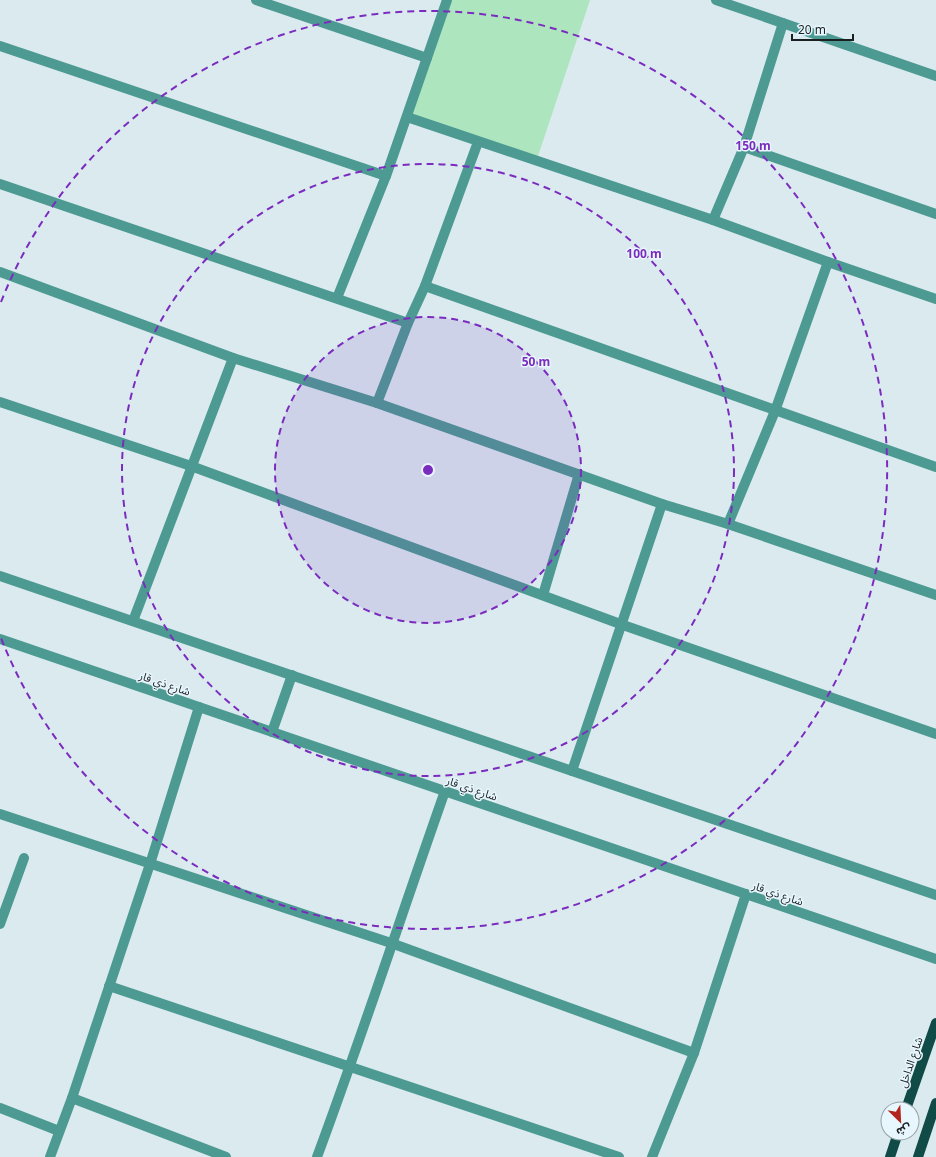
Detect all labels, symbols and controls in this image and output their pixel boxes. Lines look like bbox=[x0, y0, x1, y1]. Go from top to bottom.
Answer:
scale bar bbox=[792, 16, 853, 42]
text: 20 m bbox=[798, 21, 826, 38]
text: 150 m bbox=[735, 137, 771, 154]
text: 100 m bbox=[626, 245, 662, 262]
text: 50 m bbox=[522, 353, 550, 370]
centre of rings bbox=[421, 463, 435, 477]
street label: شارع ذي قار bbox=[136, 667, 193, 701]
street label: شارع ذي قار bbox=[443, 772, 500, 806]
street label: شارع ذي قار bbox=[749, 877, 806, 911]
street label: شارع الداخل bbox=[894, 1034, 927, 1090]
north arrow bbox=[880, 1101, 920, 1141]
text: ش bbox=[894, 1121, 914, 1141]

